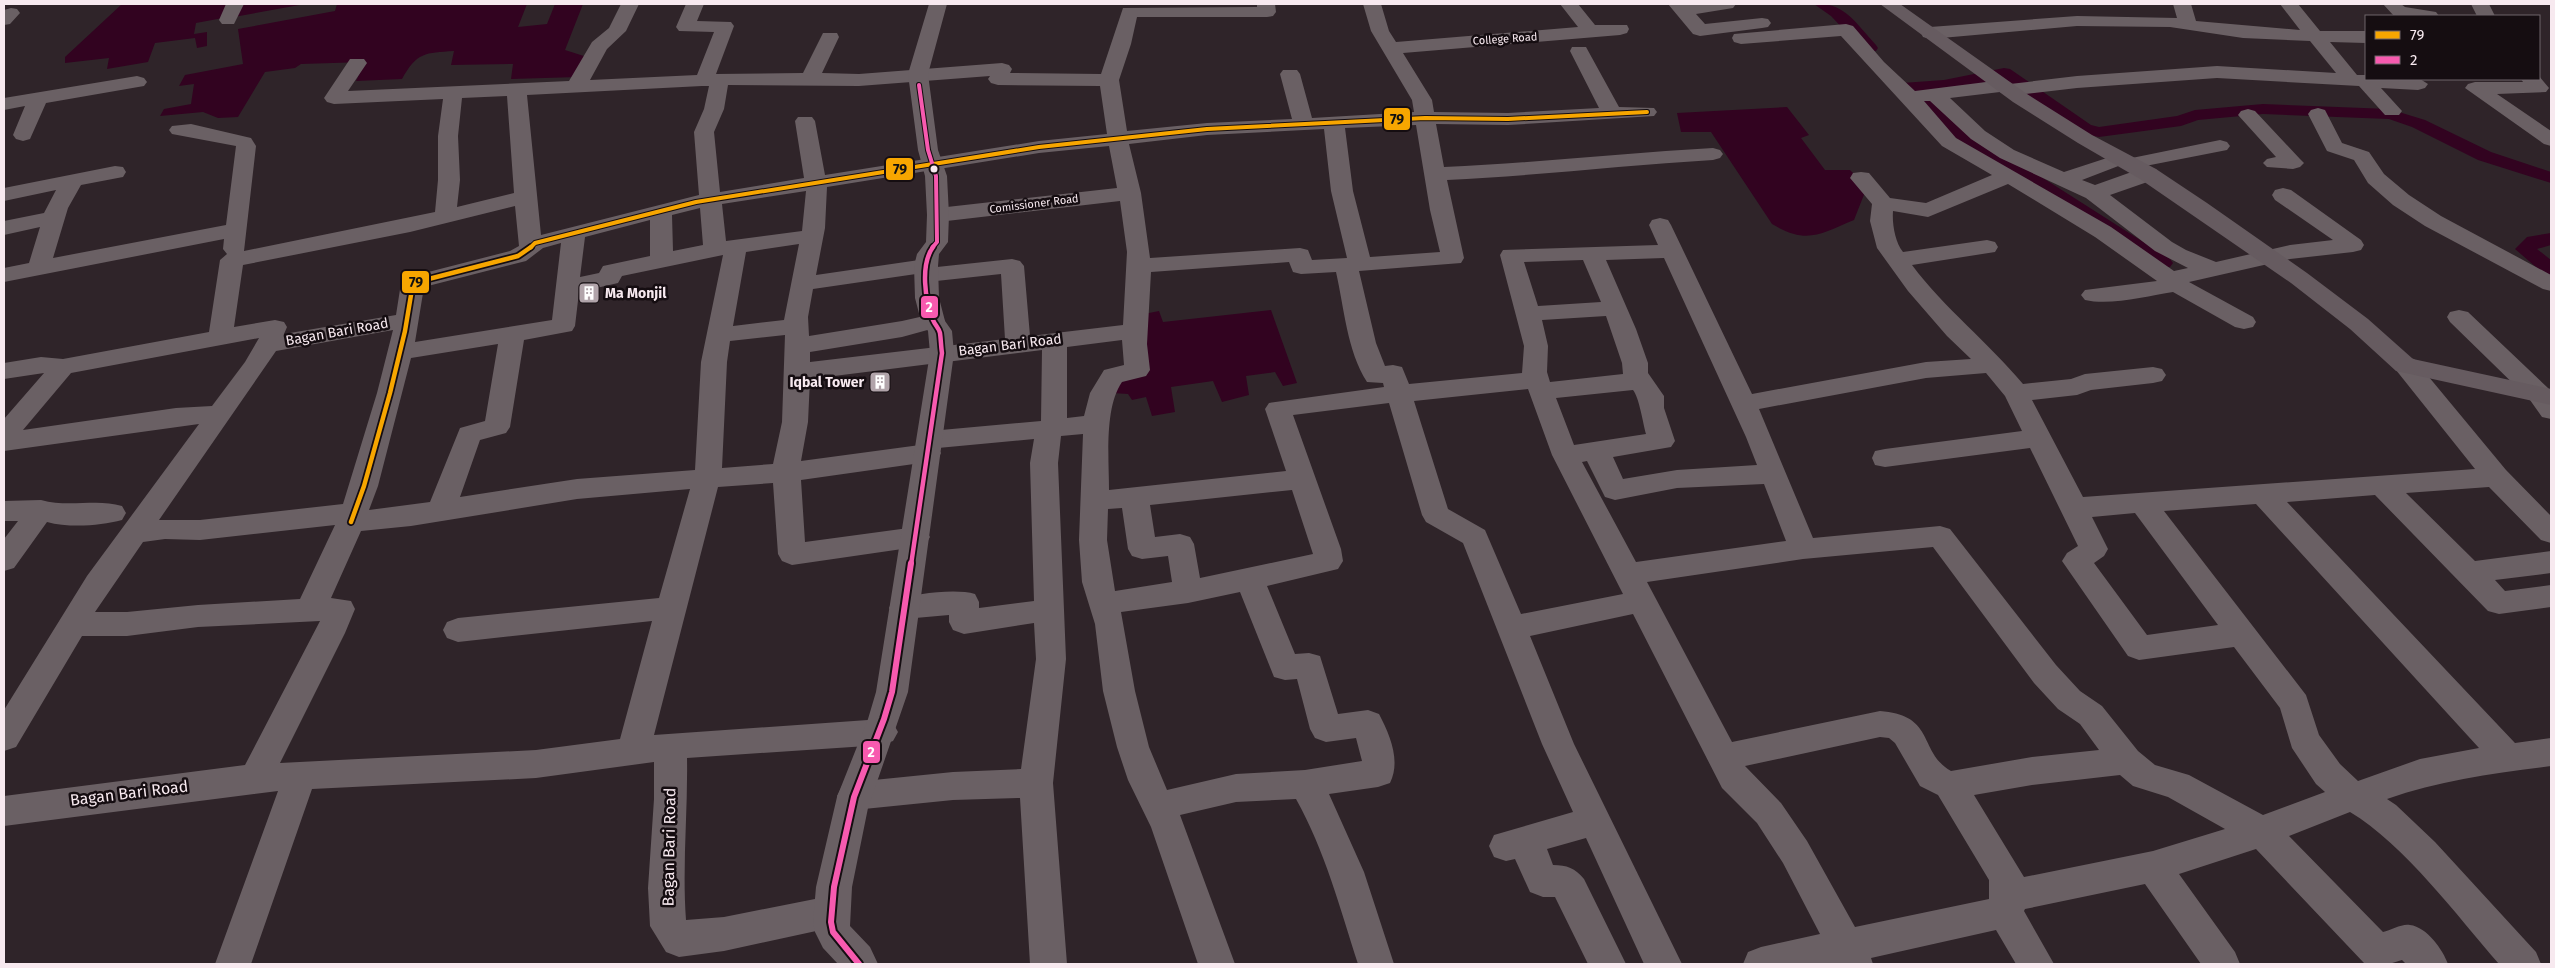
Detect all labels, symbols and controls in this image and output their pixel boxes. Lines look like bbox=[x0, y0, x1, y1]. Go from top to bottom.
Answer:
legend bbox=[2365, 15, 2540, 80]
text: 79 bbox=[2410, 26, 2424, 44]
street label: College Road bbox=[1472, 30, 1538, 48]
text: 2 bbox=[2410, 51, 2417, 69]
line badge: 79 bbox=[1383, 107, 1411, 131]
text: 79 bbox=[1390, 111, 1404, 128]
line badge: 79 bbox=[885, 157, 914, 181]
text: 79 bbox=[893, 161, 907, 178]
unlabelled marker bbox=[929, 164, 939, 174]
street label: Comissioner Road bbox=[989, 192, 1079, 216]
line badge: 79 bbox=[401, 270, 430, 294]
text: 79 bbox=[409, 274, 423, 291]
building icon: Ma Monjil bbox=[577, 281, 601, 305]
place label: Ma Monjil bbox=[605, 285, 667, 302]
line badge: 2 bbox=[920, 295, 939, 319]
text: 2 bbox=[925, 299, 933, 316]
street label: Bagan Bari Road bbox=[284, 315, 390, 349]
street label: Bagan Bari Road bbox=[957, 330, 1063, 360]
building icon: Iqbal Tower bbox=[868, 370, 892, 394]
place label: Iqbal Tower bbox=[789, 374, 864, 391]
line badge: 2 bbox=[862, 740, 881, 764]
text: 2 bbox=[867, 744, 875, 761]
street label: Bagan Bari Road bbox=[69, 776, 189, 810]
street label: Bagan Bari Road bbox=[658, 787, 680, 907]

